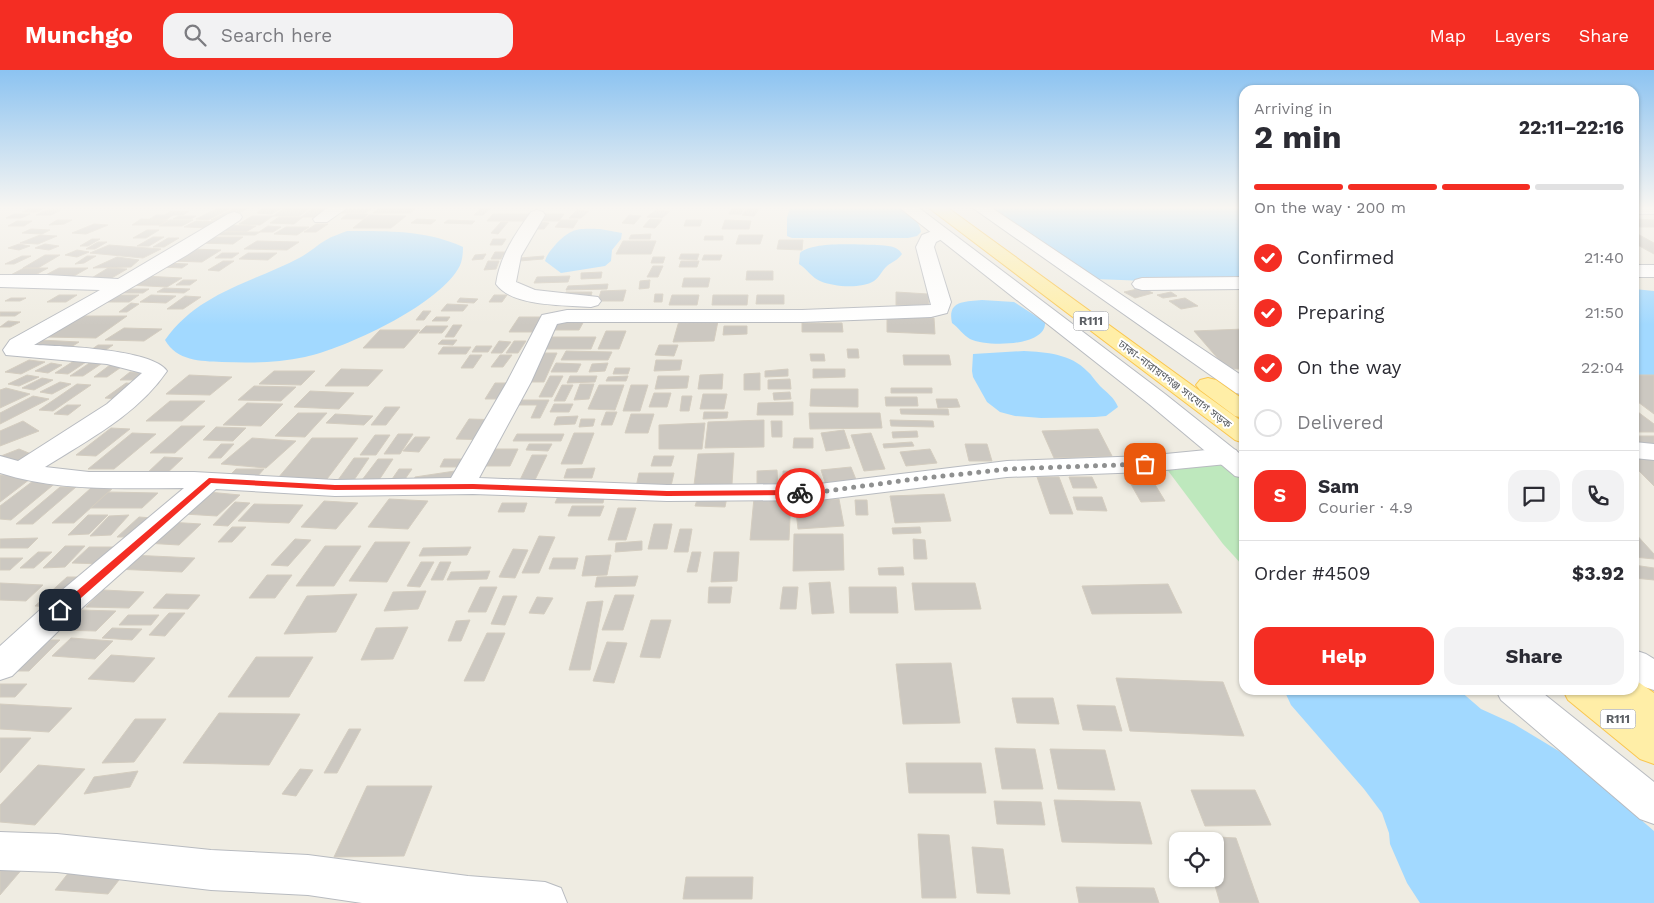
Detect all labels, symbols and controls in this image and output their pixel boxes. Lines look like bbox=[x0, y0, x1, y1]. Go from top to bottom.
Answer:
search box bbox=[163, 13, 513, 58]
text: Munchgo bbox=[25, 21, 133, 49]
icon: search bbox=[181, 21, 209, 49]
text: Search here bbox=[221, 24, 332, 47]
text: Map bbox=[1429, 25, 1466, 46]
text: Layers bbox=[1494, 25, 1551, 46]
text: Share bbox=[1579, 25, 1629, 46]
text: Arriving in bbox=[1254, 99, 1332, 118]
text: 22:11–22:16 bbox=[1519, 116, 1624, 139]
text: 2 min bbox=[1254, 118, 1342, 156]
text: On the way · 200 m bbox=[1254, 198, 1406, 217]
icon: check bbox=[1254, 244, 1282, 272]
text: Confirmed bbox=[1297, 246, 1394, 269]
text: 21:40 bbox=[1584, 248, 1624, 267]
icon: check bbox=[1254, 299, 1282, 327]
text: Preparing bbox=[1297, 301, 1384, 324]
text: 21:50 bbox=[1584, 303, 1624, 322]
road number: R111 bbox=[1074, 312, 1108, 330]
street label: ঢাকা-নারায়ণগঞ্জ সংযোগ সড়ক bbox=[1115, 337, 1234, 431]
icon: check bbox=[1254, 354, 1282, 382]
text: On the way bbox=[1297, 356, 1401, 379]
text: 22:04 bbox=[1581, 358, 1624, 377]
text: Delivered bbox=[1297, 411, 1384, 434]
pin bbox=[1124, 443, 1166, 485]
icon: bag bbox=[1131, 450, 1159, 478]
courier bbox=[775, 468, 825, 518]
button: chat bbox=[1508, 470, 1560, 522]
button: phone bbox=[1572, 470, 1624, 522]
text: Sam bbox=[1318, 475, 1359, 498]
icon: bike bbox=[786, 479, 814, 507]
text: S bbox=[1274, 484, 1286, 507]
text: Courier · 4.9 bbox=[1318, 498, 1413, 517]
text: Order #4509 bbox=[1254, 562, 1371, 585]
text: $3.92 bbox=[1572, 562, 1624, 585]
pin bbox=[39, 589, 81, 631]
icon: home bbox=[46, 596, 74, 624]
button: Help bbox=[1254, 627, 1434, 685]
button: Share bbox=[1444, 627, 1624, 685]
road number: R111 bbox=[1600, 710, 1636, 729]
map controls bbox=[1169, 832, 1224, 887]
button: locate bbox=[1169, 832, 1224, 887]

